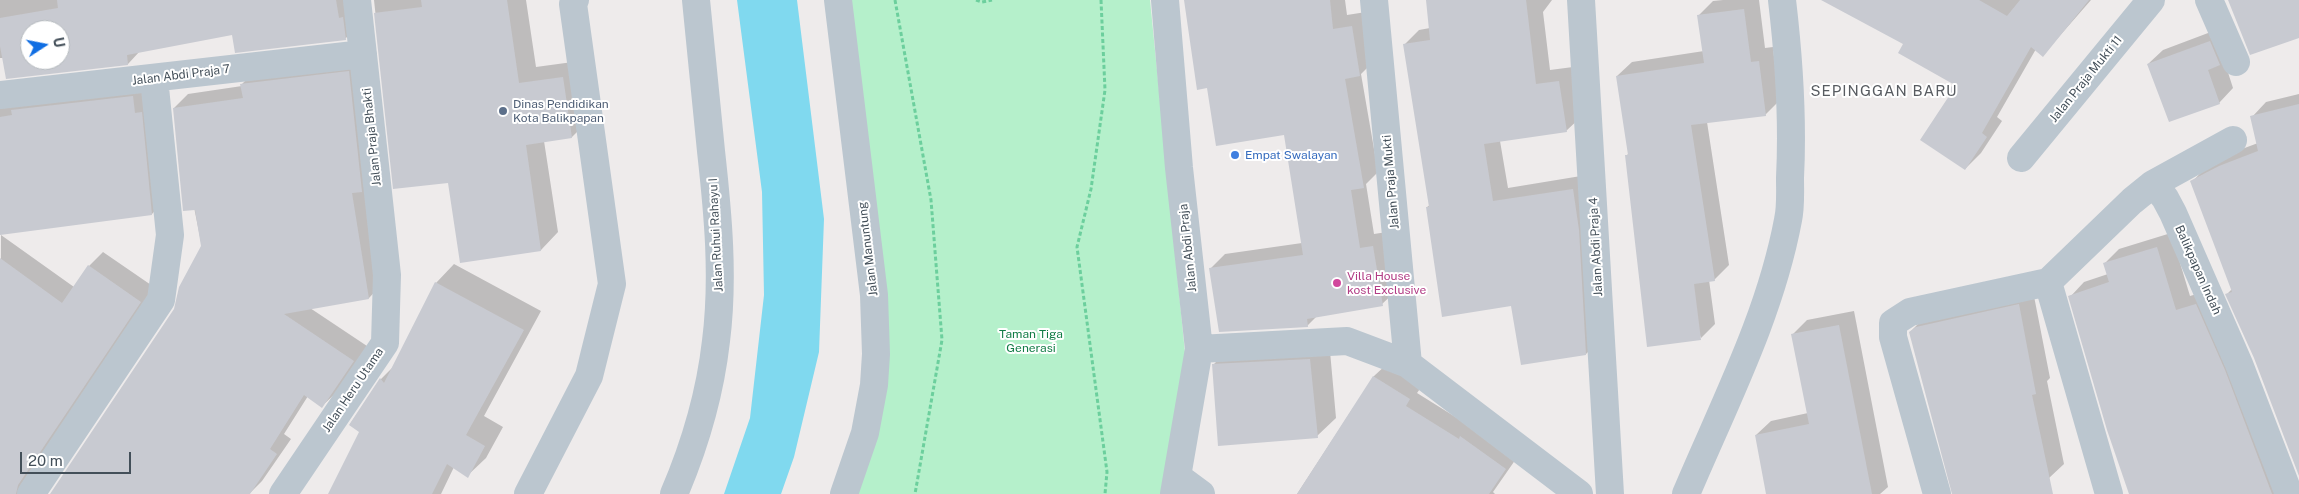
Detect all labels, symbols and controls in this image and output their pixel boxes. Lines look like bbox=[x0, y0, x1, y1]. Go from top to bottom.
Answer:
north arrow bbox=[20, 20, 70, 70]
street label: Jalan Praja Mukti 11 bbox=[2047, 33, 2125, 125]
text: U bbox=[50, 36, 68, 49]
street label: Jalan Abdi Praja 7 bbox=[131, 62, 231, 88]
district label: SEPINGGAN BARU bbox=[1809, 82, 1959, 100]
street label: Jalan Praja Bhakti bbox=[360, 87, 384, 187]
place label: Dinas Pendidikan Kota Balikpapan bbox=[513, 97, 609, 125]
marker: Dinas Pendidikan Kota Balikpapan bbox=[497, 105, 509, 117]
street label: Jalan Praja Mukti bbox=[1380, 134, 1402, 230]
place label: Empat Swalayan bbox=[1245, 148, 1338, 162]
marker: Empat Swalayan bbox=[1229, 149, 1241, 161]
street label: Jalan Ruhui Rahayu I bbox=[706, 178, 726, 292]
street label: Jalan Abdi Praja 4 bbox=[1586, 197, 1606, 297]
street label: Jalan Manuntung bbox=[855, 201, 881, 297]
street label: Jalan Abdi Praja bbox=[1176, 203, 1200, 293]
street label: Balikpapan Indah bbox=[2172, 223, 2224, 317]
place label: Villa House kost Exclusive bbox=[1347, 269, 1426, 297]
marker: Villa House kost Exclusive bbox=[1331, 277, 1343, 289]
park label: Taman Tiga Generasi bbox=[999, 327, 1063, 355]
street label: Jalan Heru Utama bbox=[319, 345, 387, 435]
scale bar bbox=[22, 442, 134, 474]
text: 20 m bbox=[28, 452, 63, 469]

